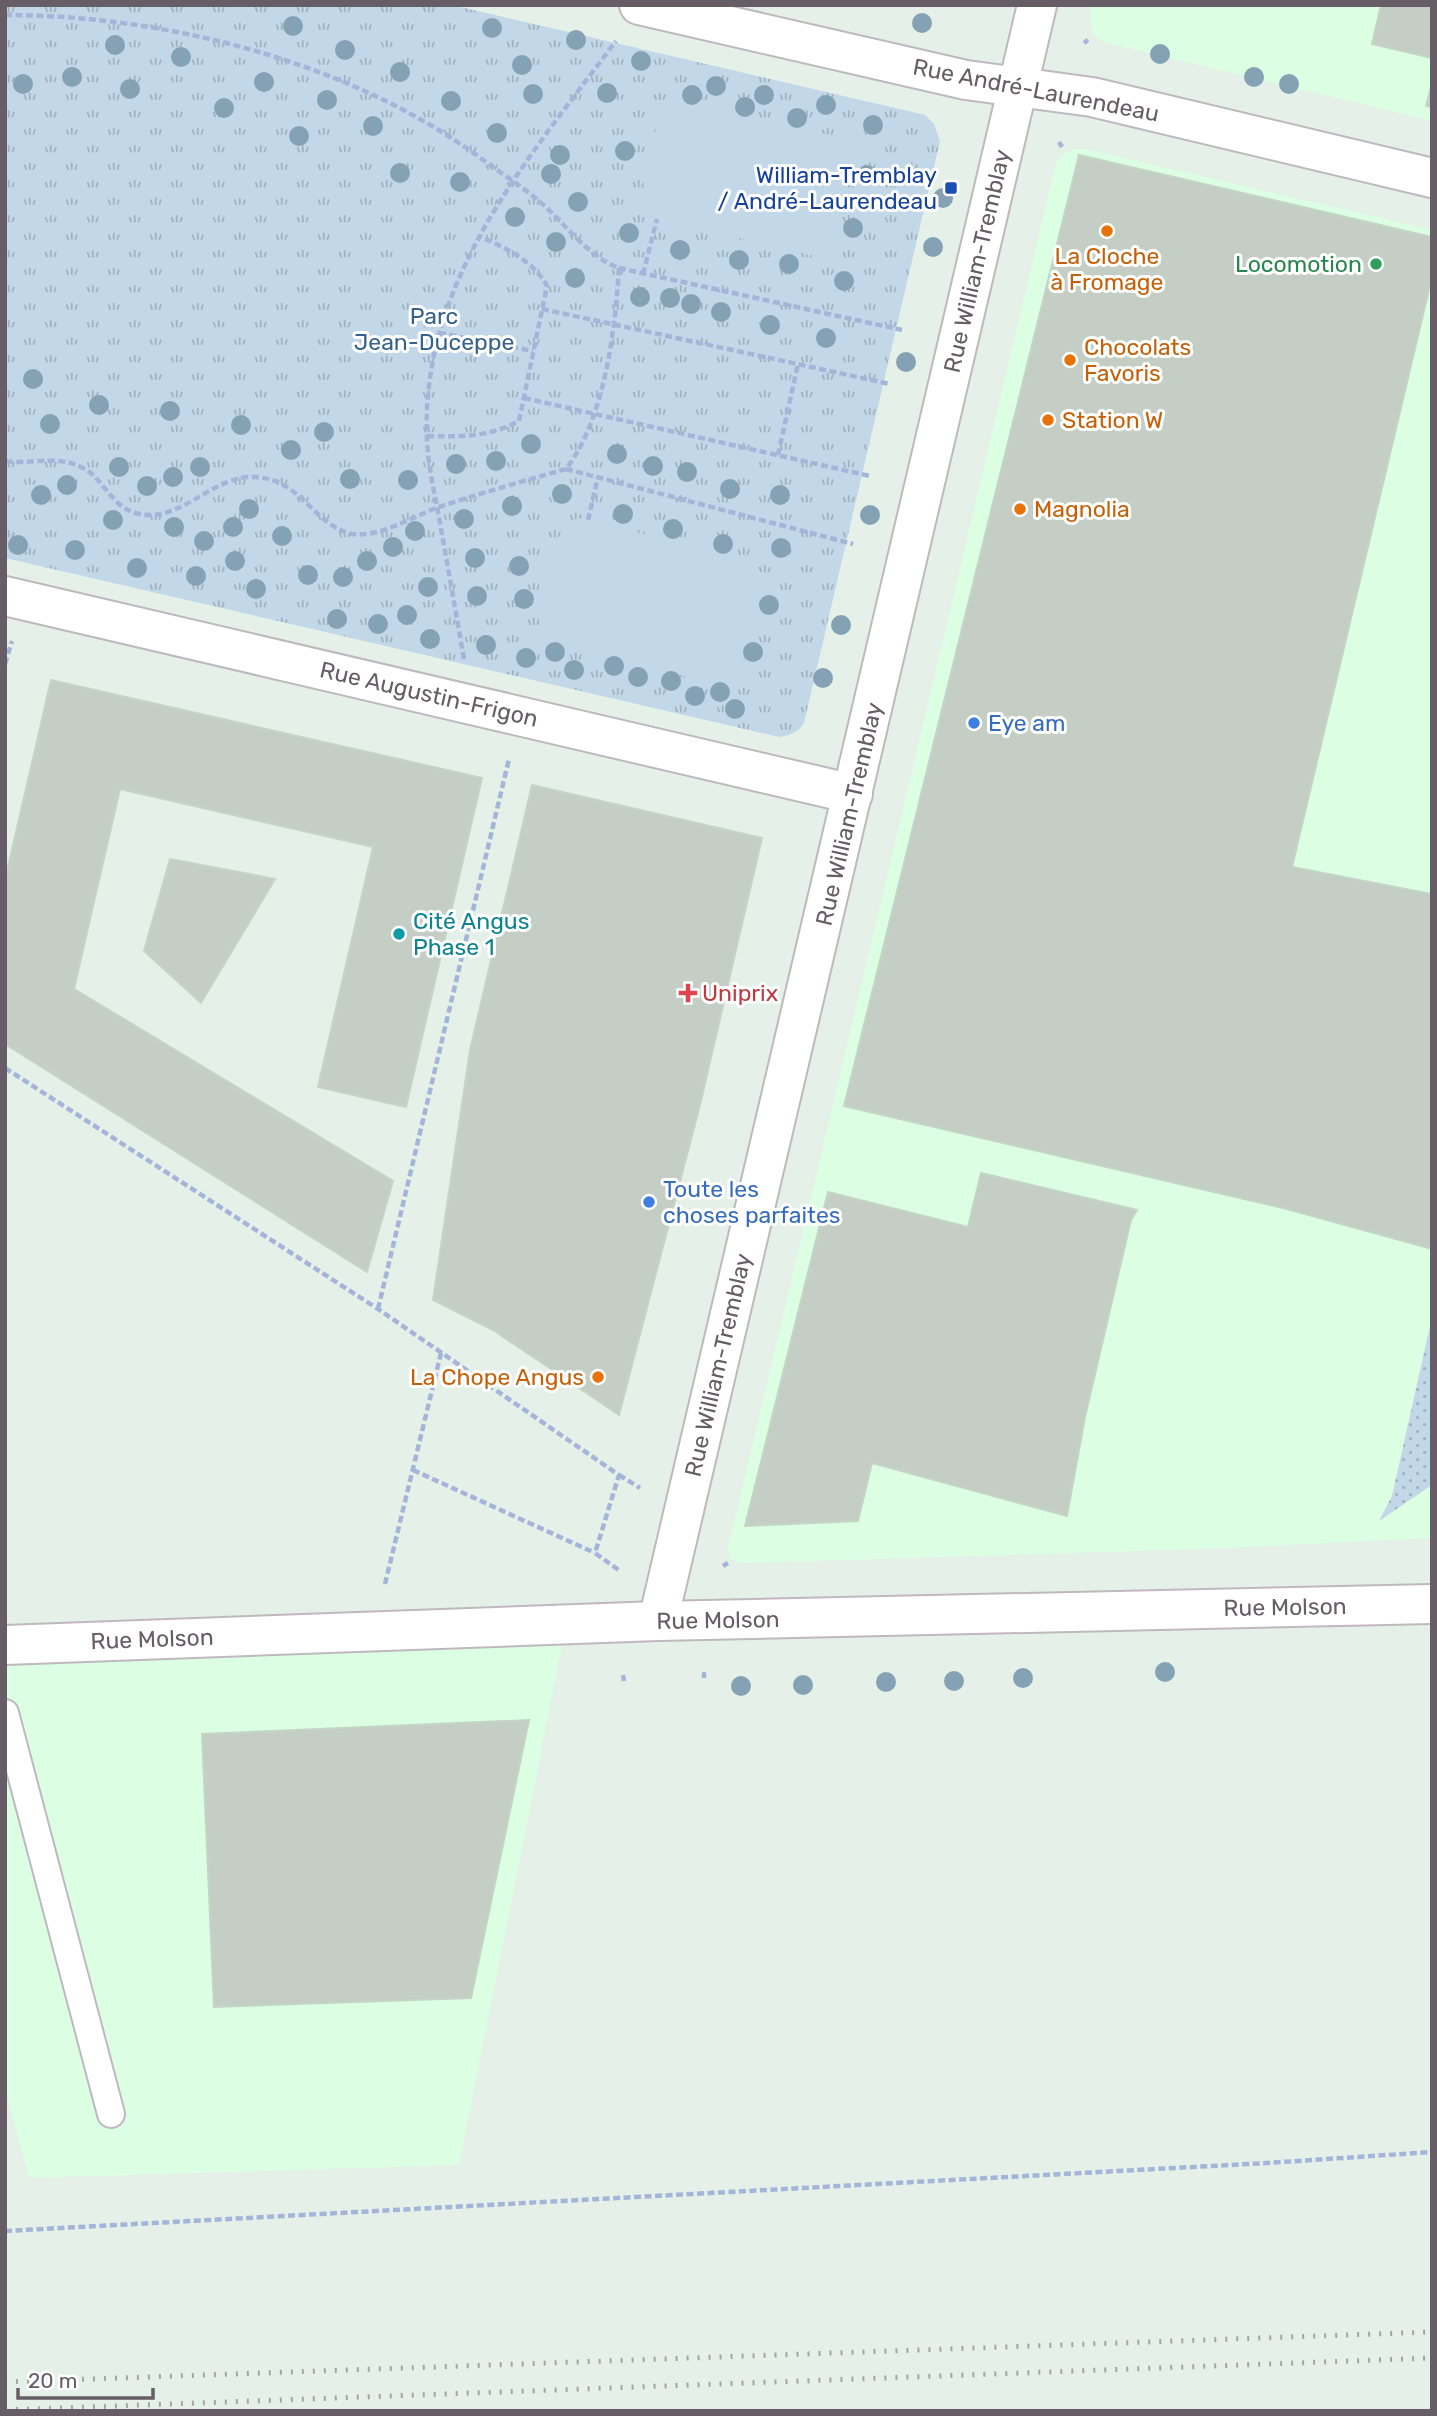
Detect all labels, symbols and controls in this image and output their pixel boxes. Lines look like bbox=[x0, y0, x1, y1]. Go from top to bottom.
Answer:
street label: Rue André-Laurendeau bbox=[911, 52, 1161, 128]
street label: Rue William-Tremblay bbox=[938, 146, 1016, 375]
place label: William-Tremblay / André-Laurendeau bbox=[718, 161, 937, 215]
marker: William-Tremblay / André-Laurendeau bbox=[943, 180, 959, 196]
marker: La Cloche à Fromage bbox=[1099, 223, 1115, 239]
place label: La Cloche à Fromage bbox=[1051, 242, 1163, 296]
place label: Locomotion bbox=[1235, 250, 1362, 278]
marker: Locomotion bbox=[1368, 256, 1384, 272]
park label: Parc Jean-Duceppe bbox=[354, 302, 514, 356]
place label: Chocolats Favoris bbox=[1084, 333, 1191, 387]
marker: Chocolats Favoris bbox=[1062, 352, 1078, 368]
place label: Station W bbox=[1062, 406, 1163, 434]
marker: Station W bbox=[1040, 412, 1056, 428]
place label: Magnolia bbox=[1034, 495, 1130, 523]
marker: Magnolia bbox=[1012, 501, 1028, 517]
street label: Rue Augustin-Frigon bbox=[317, 655, 541, 733]
street label: Rue William-Tremblay bbox=[810, 699, 888, 928]
place label: Eye am bbox=[988, 709, 1066, 737]
marker: Eye am bbox=[966, 715, 982, 731]
place label: Cité Angus Phase 1 bbox=[413, 907, 529, 961]
marker: Cité Angus Phase 1 bbox=[391, 926, 407, 942]
place label: Uniprix bbox=[702, 979, 778, 1007]
marker: Uniprix bbox=[680, 985, 696, 1001]
place label: Toute les choses parfaites bbox=[663, 1175, 841, 1229]
marker: Toute les choses parfaites bbox=[641, 1194, 657, 1210]
street label: Rue William-Tremblay bbox=[679, 1250, 757, 1479]
place label: La Chope Angus bbox=[410, 1363, 584, 1391]
marker: La Chope Angus bbox=[590, 1369, 606, 1385]
street label: Rue Molson bbox=[1223, 1592, 1347, 1622]
street label: Rue Molson bbox=[656, 1605, 780, 1635]
street label: Rue Molson bbox=[90, 1623, 214, 1655]
scale bar bbox=[18, 2356, 152, 2400]
text: 20 m bbox=[28, 2368, 77, 2393]

